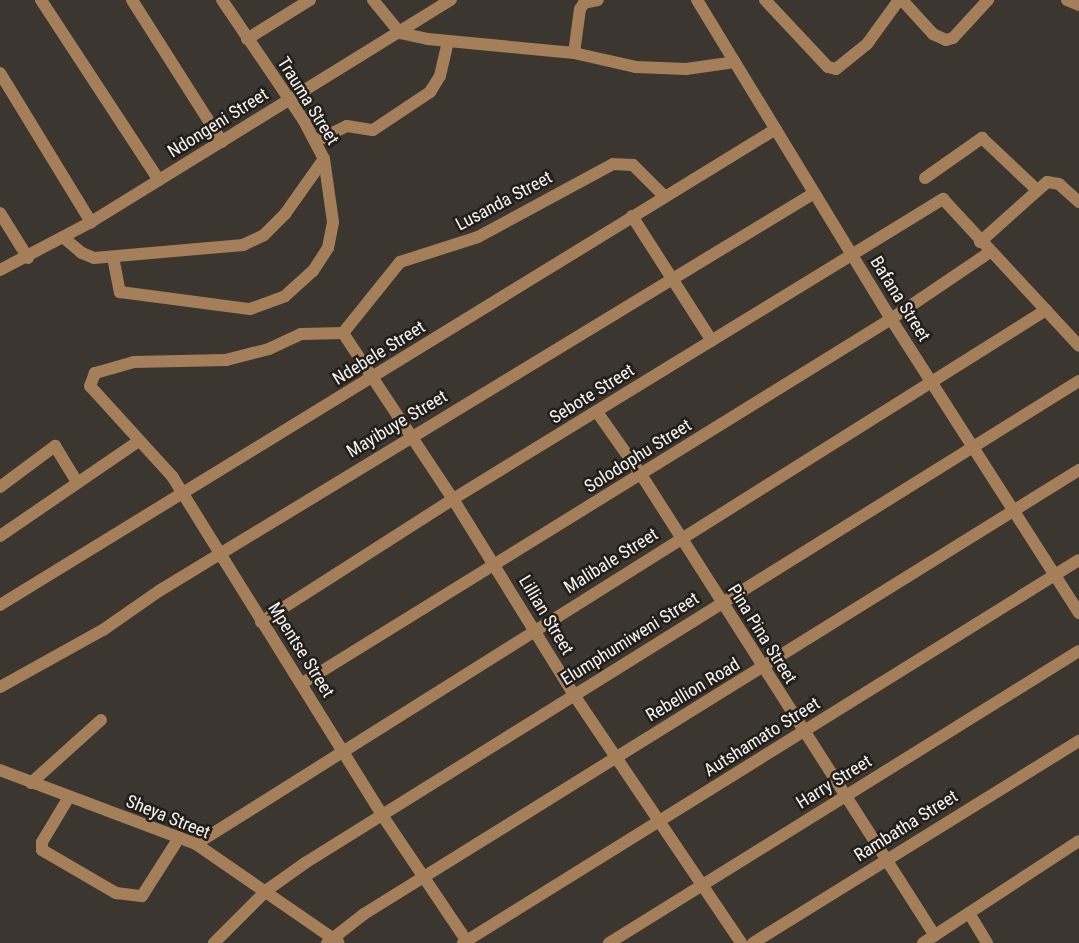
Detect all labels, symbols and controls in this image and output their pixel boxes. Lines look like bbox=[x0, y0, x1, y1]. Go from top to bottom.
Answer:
street label: Trauma Street bbox=[272, 53, 344, 149]
street label: Ndongeni Street bbox=[164, 84, 272, 162]
street label: Lusanda Street bbox=[452, 167, 556, 235]
street label: Bafana Street bbox=[865, 252, 935, 346]
street label: Ndebele Street bbox=[329, 316, 429, 390]
street label: Sebote Street bbox=[546, 359, 638, 429]
street label: Mayibuye Street bbox=[343, 386, 451, 462]
street label: Solodophu Street bbox=[581, 414, 695, 498]
street label: Malibale Street bbox=[560, 524, 662, 598]
street label: Lillian Street bbox=[514, 571, 578, 659]
street label: Pina Pina Street bbox=[723, 580, 801, 688]
street label: Elumphumiweni Street bbox=[557, 588, 703, 690]
street label: Mpentse Street bbox=[263, 599, 339, 701]
street label: Rebellion Road bbox=[642, 654, 744, 726]
street label: Autshamato Street bbox=[700, 693, 824, 781]
street label: Harry Street bbox=[792, 750, 876, 814]
street label: Rambatha Street bbox=[850, 786, 962, 866]
street label: Sheya Street bbox=[123, 790, 213, 844]

